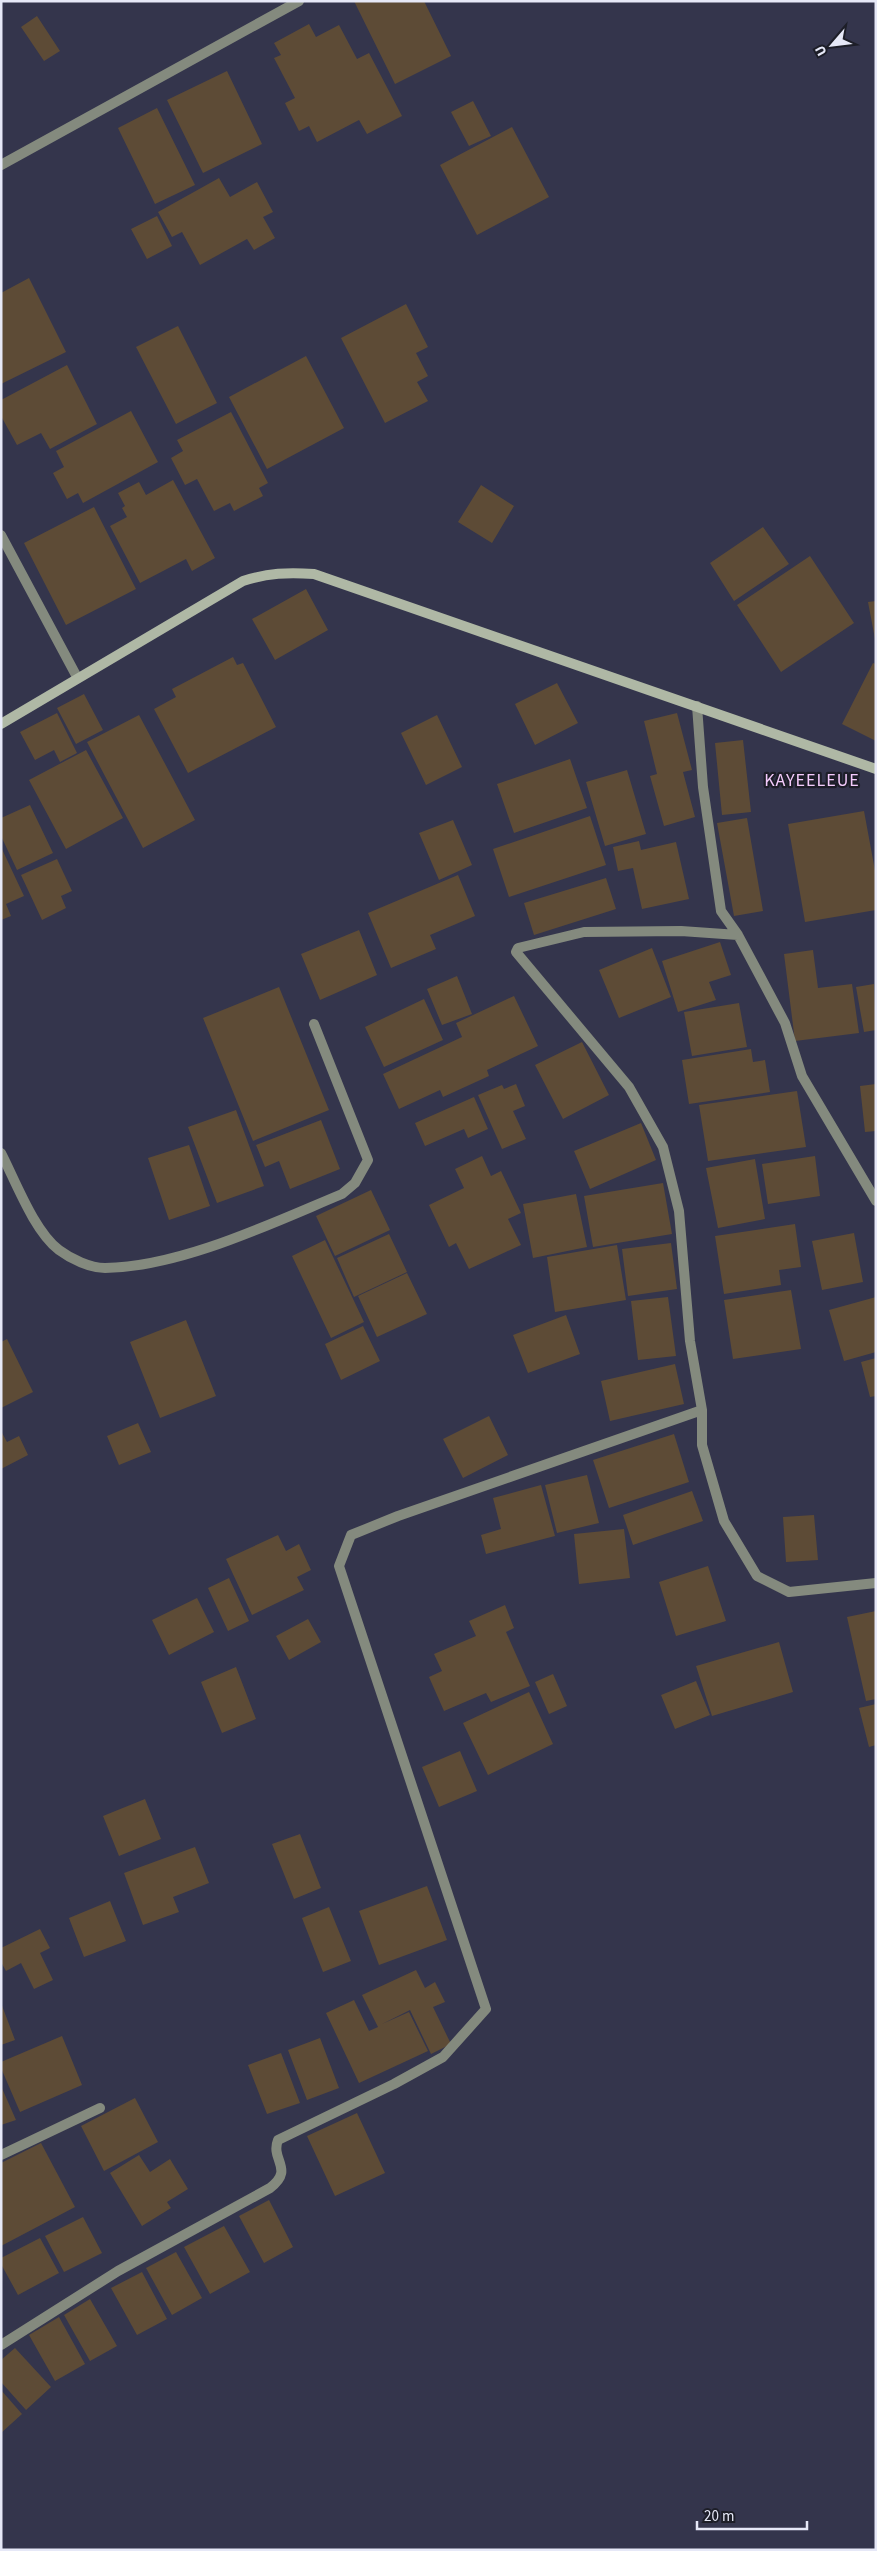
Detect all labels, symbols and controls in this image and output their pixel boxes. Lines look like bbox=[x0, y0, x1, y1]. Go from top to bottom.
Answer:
north arrow bbox=[807, 20, 857, 70]
text: U bbox=[810, 42, 832, 59]
district label: KAYEELEUE bbox=[764, 768, 860, 793]
scale bar bbox=[697, 2498, 807, 2530]
text: 20 m bbox=[704, 2506, 734, 2527]

